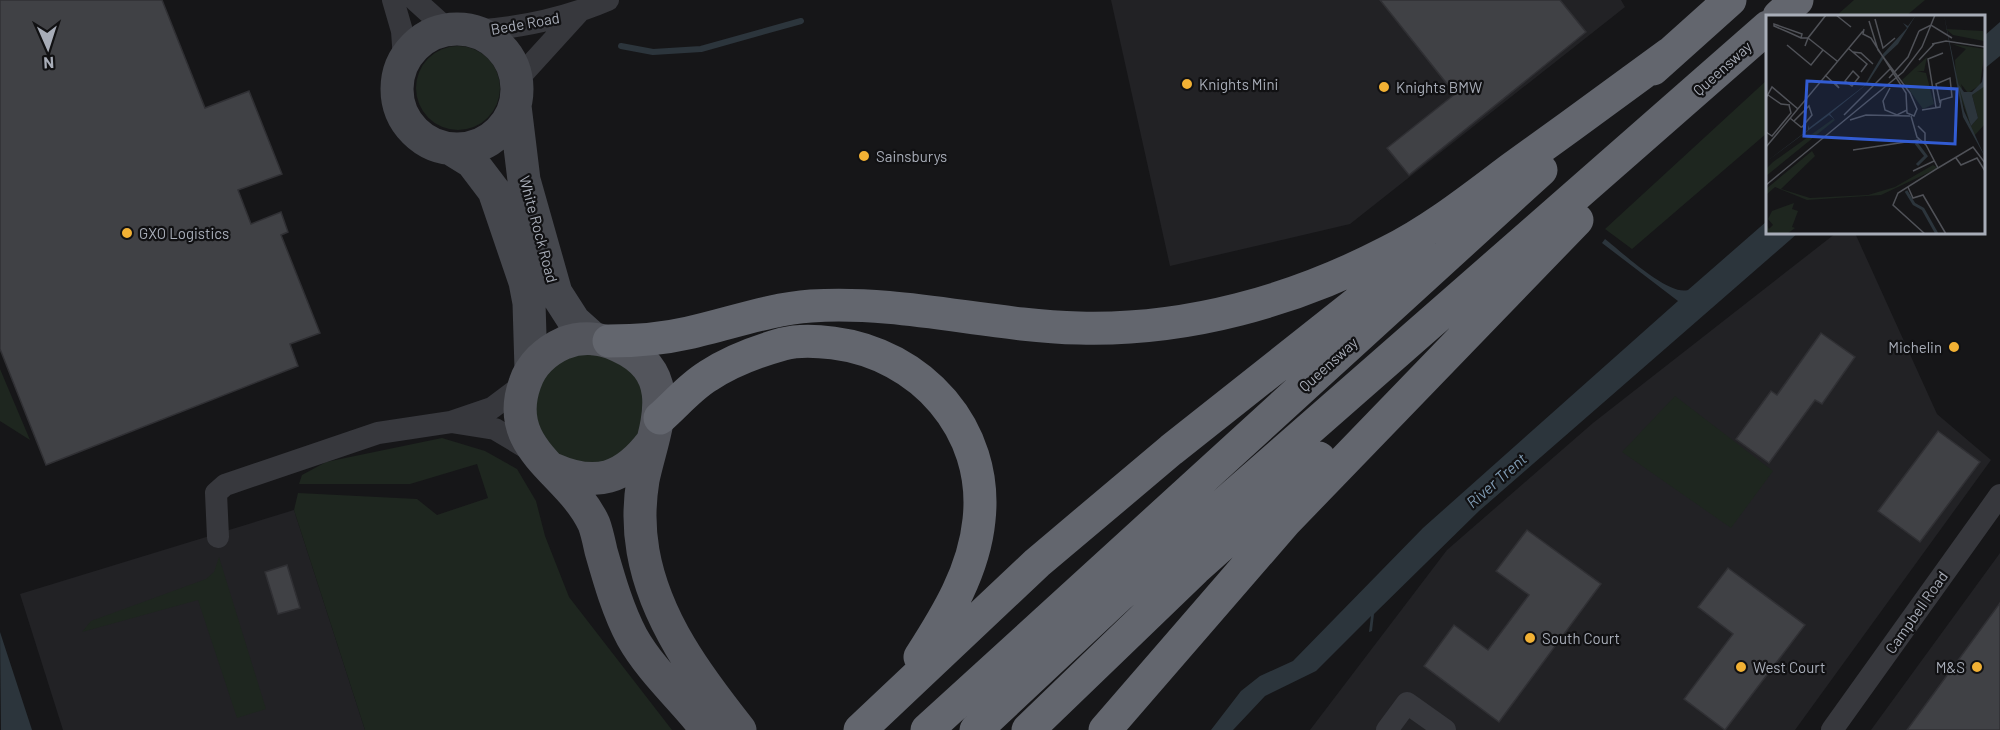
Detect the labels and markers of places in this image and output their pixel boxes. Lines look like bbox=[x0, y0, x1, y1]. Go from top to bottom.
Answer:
place label: Knights Mini bbox=[1199, 75, 1278, 93]
marker: Knights Mini bbox=[1180, 77, 1194, 91]
place label: Knights BMW bbox=[1396, 78, 1482, 96]
marker: Knights BMW bbox=[1377, 80, 1391, 94]
place label: Sainsburys bbox=[876, 147, 947, 165]
marker: Sainsburys bbox=[857, 149, 871, 163]
place label: GXO Logistics bbox=[139, 224, 229, 242]
marker: GXO Logistics bbox=[120, 226, 134, 240]
place label: Michelin bbox=[1888, 338, 1942, 356]
marker: Michelin bbox=[1947, 340, 1961, 354]
place label: South Court bbox=[1542, 629, 1620, 647]
marker: South Court bbox=[1523, 631, 1537, 645]
place label: West Court bbox=[1753, 658, 1825, 676]
place label: M&S bbox=[1936, 658, 1965, 676]
marker: West Court bbox=[1734, 660, 1748, 674]
marker: M&S bbox=[1970, 660, 1984, 674]

